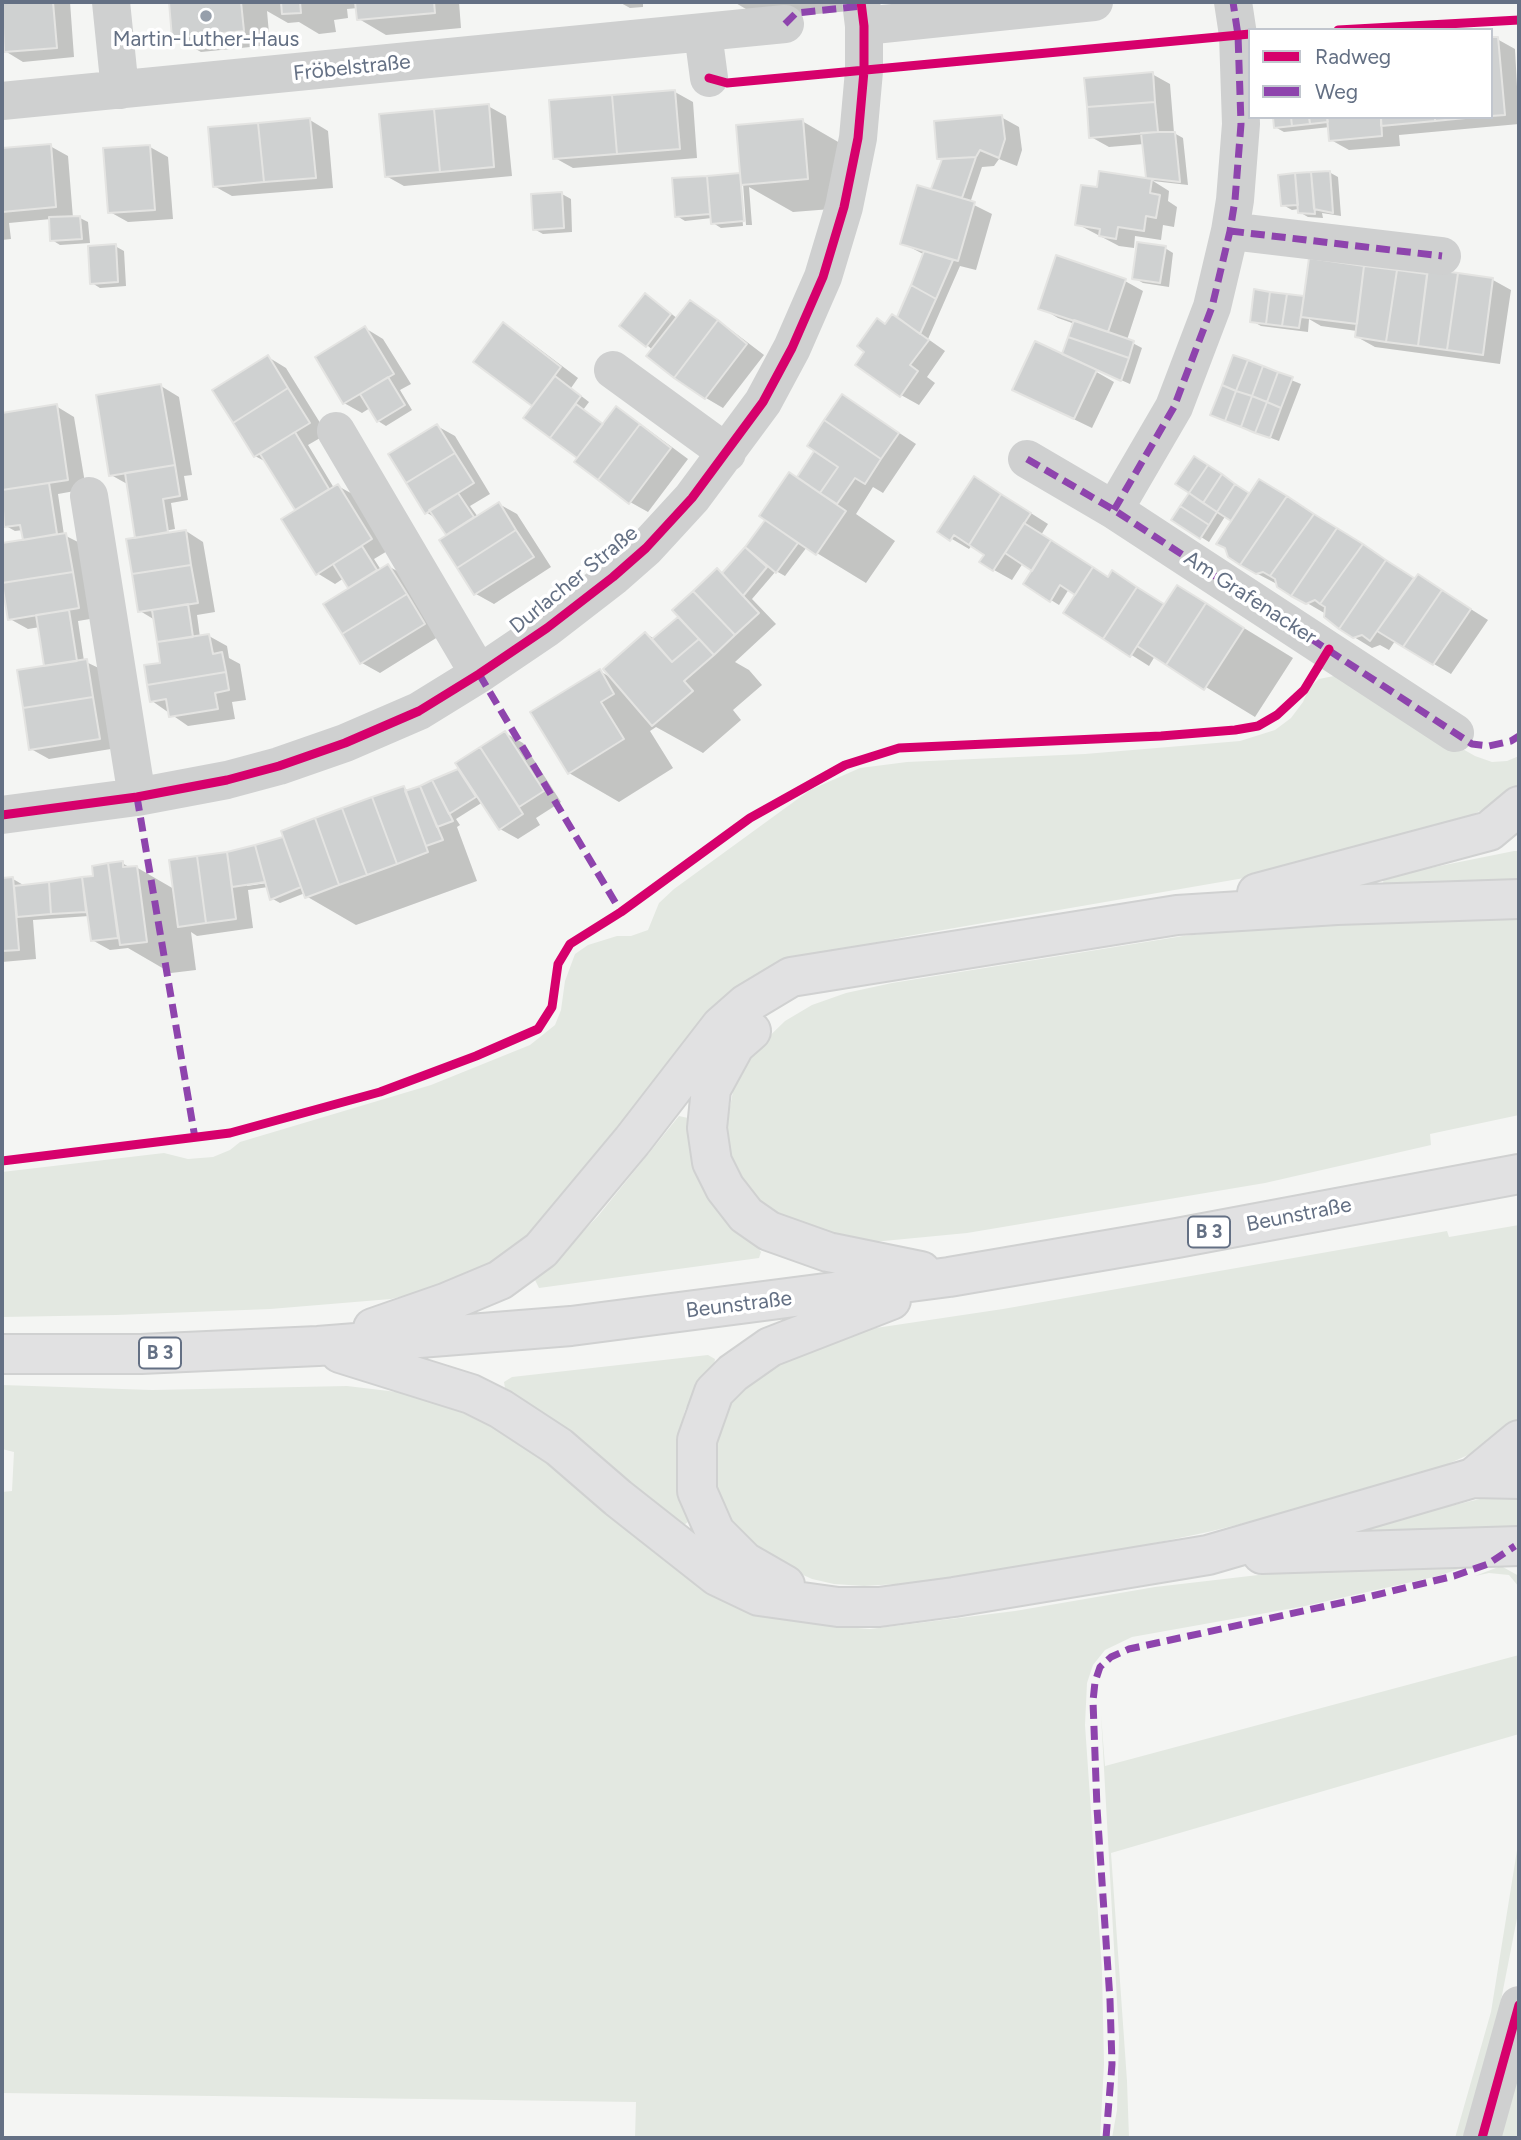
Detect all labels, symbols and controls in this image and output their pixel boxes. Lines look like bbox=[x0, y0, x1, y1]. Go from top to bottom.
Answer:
marker: Martin-Luther-Haus bbox=[198, 8, 214, 24]
place label: Martin-Luther-Haus bbox=[113, 27, 299, 53]
legend bbox=[1248, 28, 1493, 119]
text: Radweg bbox=[1315, 44, 1391, 69]
street label: Fröbelstraße bbox=[292, 49, 412, 87]
text: Weg bbox=[1315, 79, 1358, 104]
street label: Durlacher Straße bbox=[505, 521, 643, 639]
street label: Am Grafenacker bbox=[1179, 546, 1321, 650]
street label: Beunstraße bbox=[1244, 1192, 1354, 1238]
road number: B 3 bbox=[1188, 1216, 1230, 1248]
street label: Beunstraße bbox=[685, 1286, 793, 1324]
road number: B 3 bbox=[139, 1338, 181, 1368]

